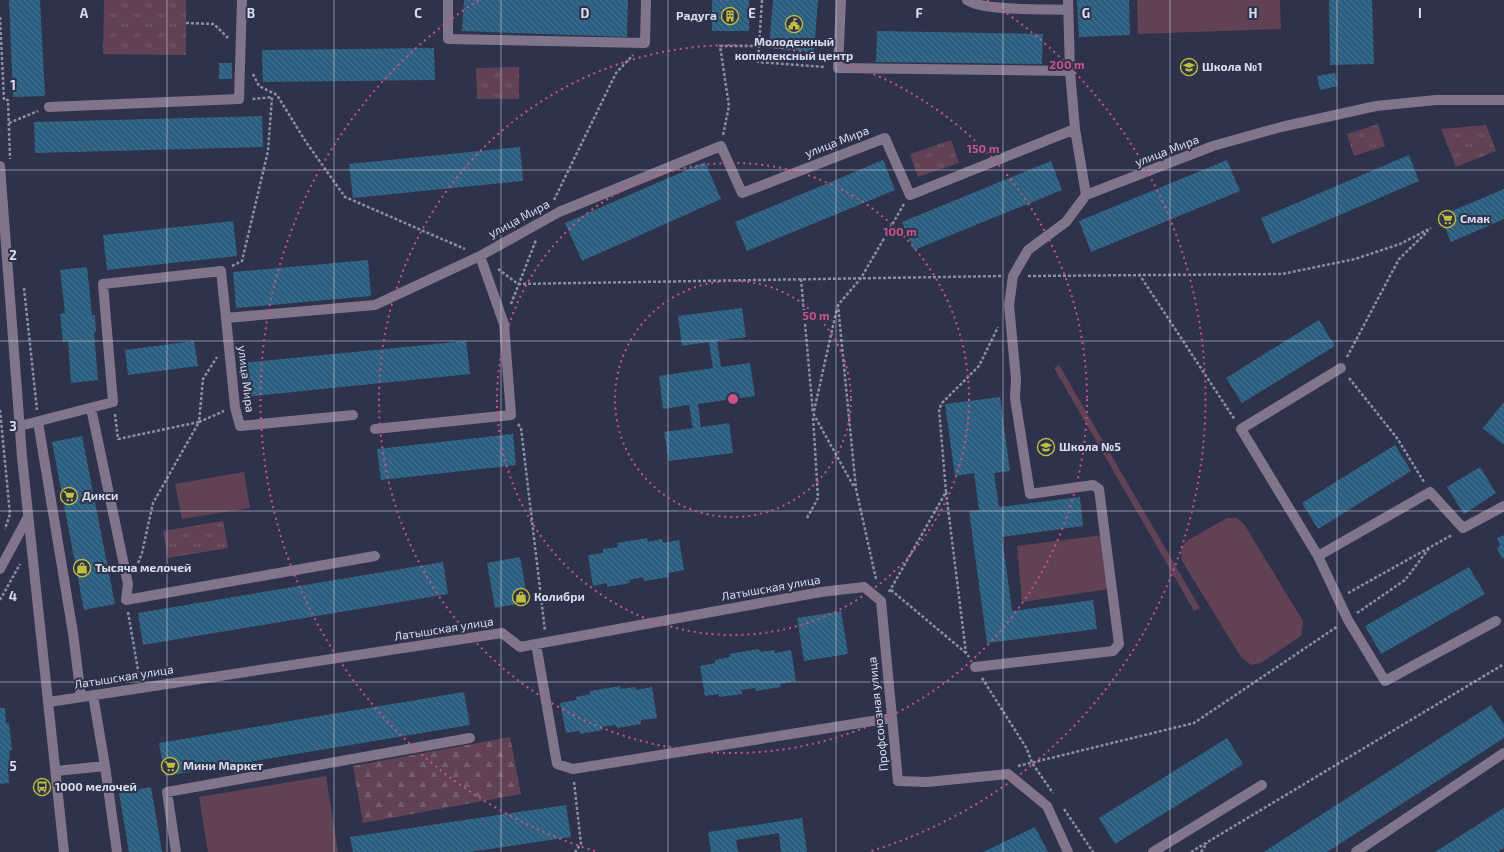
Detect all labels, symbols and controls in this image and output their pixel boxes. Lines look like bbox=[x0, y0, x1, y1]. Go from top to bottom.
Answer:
text: A bbox=[80, 5, 89, 21]
text: B bbox=[247, 5, 255, 21]
text: C bbox=[414, 5, 422, 21]
text: D bbox=[581, 5, 590, 21]
text: E bbox=[748, 5, 756, 21]
text: F bbox=[915, 5, 923, 21]
text: G bbox=[1082, 5, 1090, 21]
text: H bbox=[1249, 5, 1258, 21]
text: I bbox=[1418, 5, 1422, 21]
building icon: Радуга bbox=[720, 6, 740, 26]
place label: Радуга bbox=[676, 8, 717, 22]
public building icon: Молодежный копмлексный центр bbox=[784, 14, 804, 34]
place label: Молодежный копмлексный центр bbox=[735, 34, 853, 62]
text: 200 m bbox=[1049, 57, 1085, 71]
school or university icon: Школа №1 bbox=[1179, 57, 1199, 77]
place label: Школа №1 bbox=[1202, 59, 1262, 73]
text: 1 bbox=[10, 77, 16, 93]
street label: улица Мира bbox=[803, 122, 871, 161]
street label: улица Мира bbox=[1133, 131, 1201, 170]
text: 150 m bbox=[967, 141, 999, 155]
street label: улица Мира bbox=[485, 196, 552, 241]
supermarket icon: Смак bbox=[1437, 209, 1457, 229]
place label: Смак bbox=[1460, 211, 1490, 225]
text: 100 m bbox=[883, 224, 917, 238]
text: 2 bbox=[9, 247, 17, 263]
text: 50 m bbox=[802, 308, 830, 322]
street label: улица Мира bbox=[235, 345, 258, 413]
centre of rings bbox=[726, 392, 740, 406]
text: 3 bbox=[9, 418, 17, 434]
school or university icon: Школа №5 bbox=[1036, 437, 1056, 457]
place label: Школа №5 bbox=[1059, 439, 1121, 453]
supermarket icon: Дикси bbox=[59, 486, 79, 506]
place label: Дикси bbox=[82, 488, 118, 502]
shop icon: Тысяча мелочей bbox=[72, 558, 92, 578]
place label: Тысяча мелочей bbox=[95, 560, 191, 574]
street label: Латышская улица bbox=[720, 571, 822, 604]
shop icon: Колибри bbox=[511, 587, 531, 607]
text: 4 bbox=[9, 588, 17, 604]
place label: Колибри bbox=[534, 589, 585, 603]
street label: Латышская улица bbox=[393, 613, 495, 644]
street label: Профсоюзная улица bbox=[864, 656, 891, 772]
street label: Латышская улица bbox=[73, 661, 175, 692]
supermarket icon: Мини Маркет bbox=[160, 756, 180, 776]
text: 5 bbox=[9, 758, 17, 774]
place label: Мини Маркет bbox=[183, 758, 263, 772]
bus stop icon: 1000 мелочей bbox=[32, 777, 52, 797]
place label: 1000 мелочей bbox=[55, 779, 137, 793]

